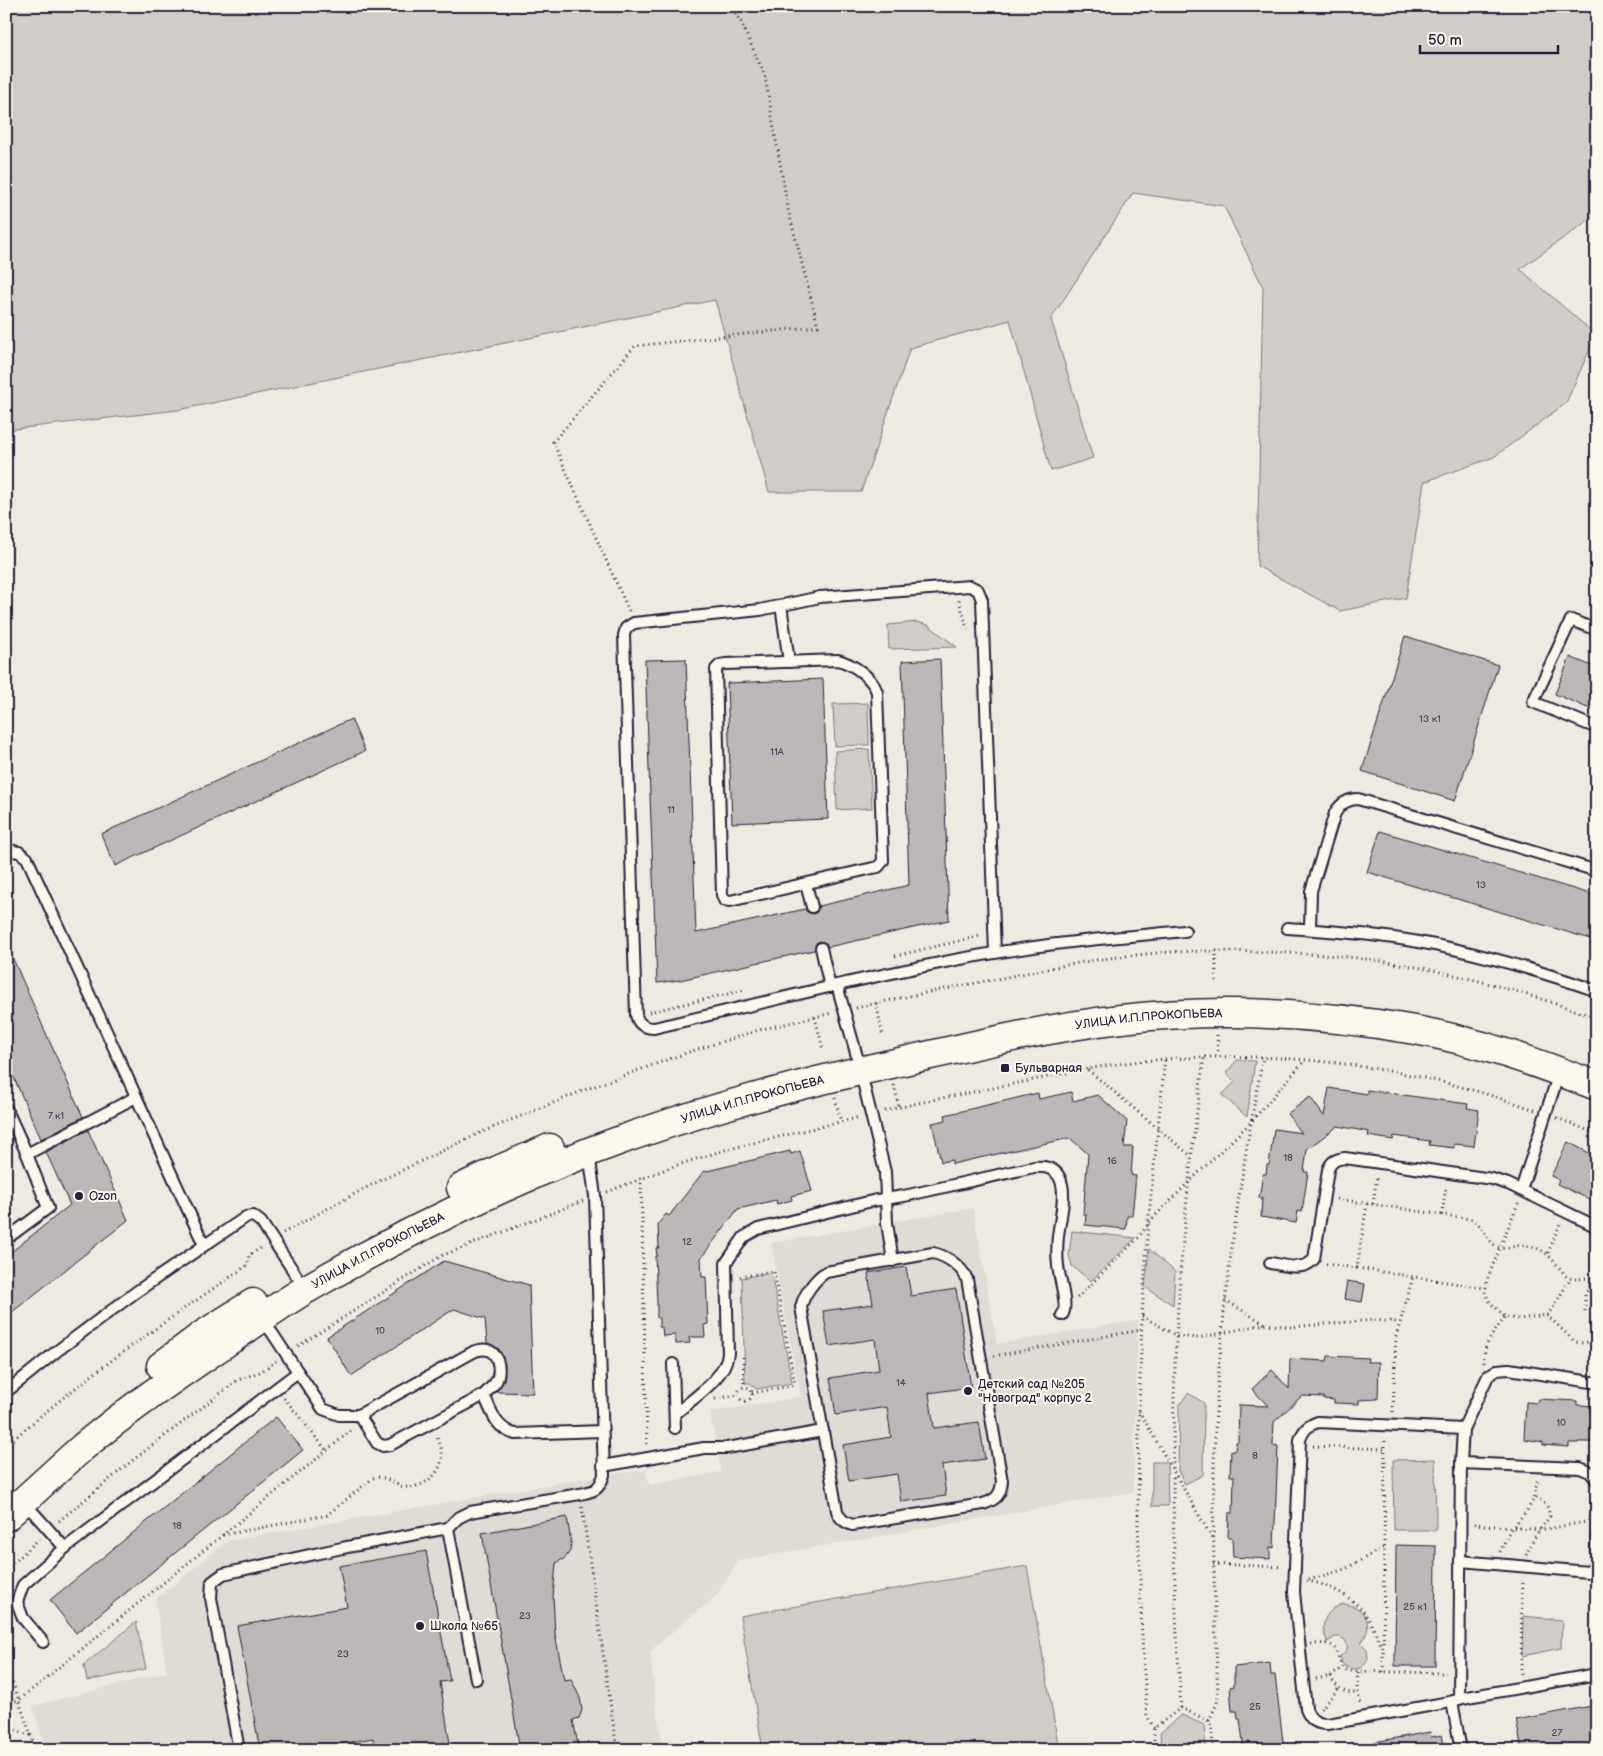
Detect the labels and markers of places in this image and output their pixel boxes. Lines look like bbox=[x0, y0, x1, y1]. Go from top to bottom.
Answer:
place label: Бульварная bbox=[1015, 1061, 1083, 1076]
marker: Бульварная bbox=[999, 1062, 1011, 1074]
place label: Ozon bbox=[89, 1189, 117, 1204]
marker: Ozon bbox=[73, 1190, 85, 1202]
place label: Детский сад №205 "Новоград" корпус 2 bbox=[978, 1377, 1092, 1406]
marker: Детский сад №205 "Новоград" корпус 2 bbox=[962, 1385, 974, 1397]
place label: Школа №65 bbox=[430, 1619, 498, 1634]
marker: Школа №65 bbox=[414, 1620, 426, 1632]

